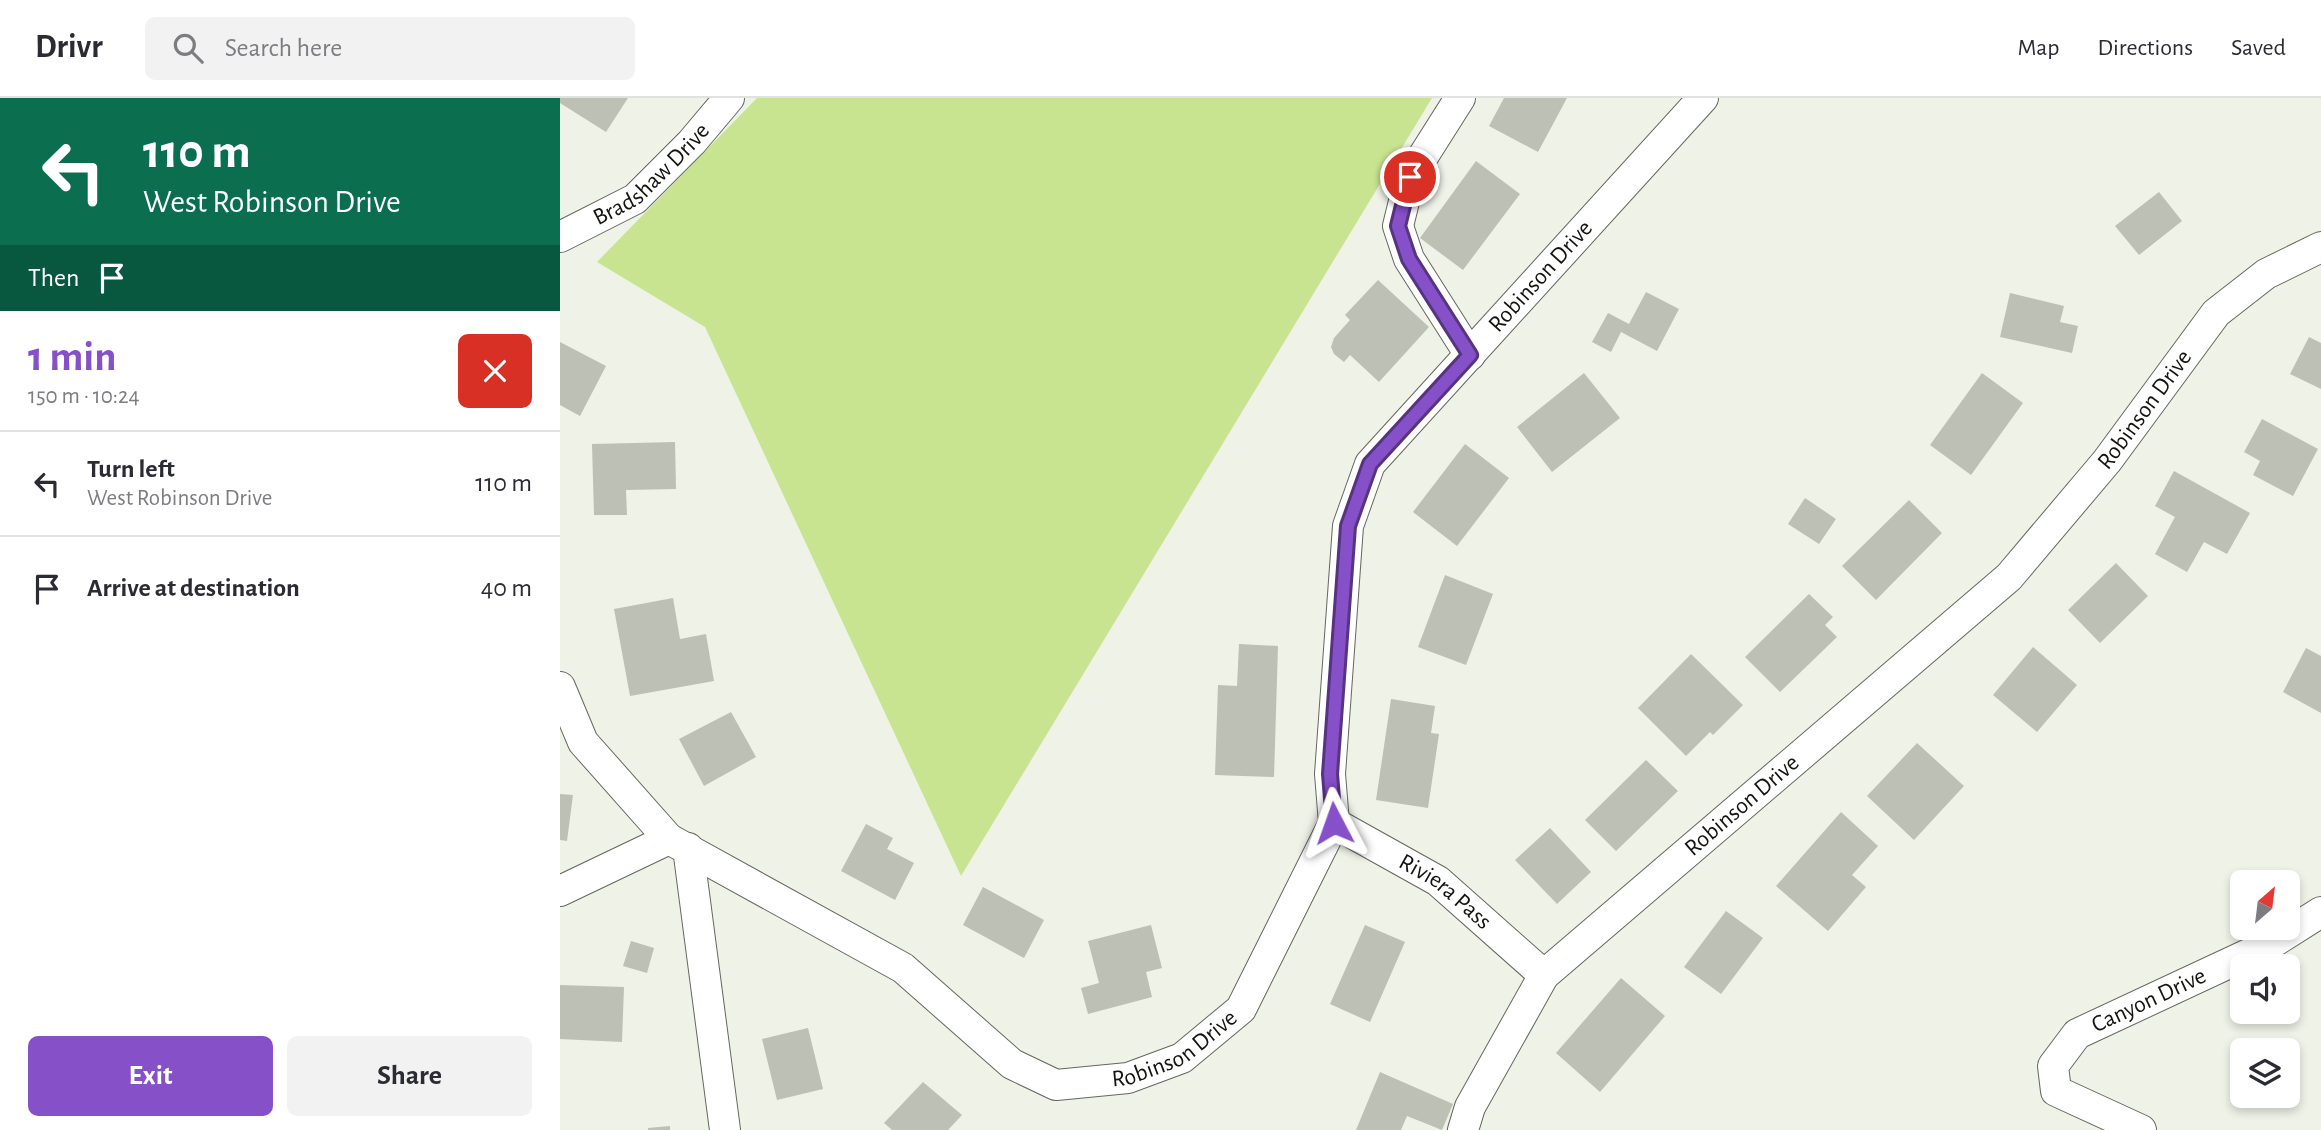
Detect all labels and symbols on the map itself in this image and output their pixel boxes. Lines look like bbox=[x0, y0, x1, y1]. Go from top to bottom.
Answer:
street label: Bradshaw Drive bbox=[589, 119, 714, 230]
pin bbox=[1380, 147, 1440, 207]
street label: Robinson Drive bbox=[1484, 216, 1597, 337]
street label: Robinson Drive bbox=[2093, 346, 2196, 474]
street label: Robinson Drive bbox=[1680, 750, 1804, 861]
position arrow bbox=[1297, 786, 1371, 860]
street label: Riviera Pass bbox=[1395, 850, 1496, 934]
north arrow bbox=[2230, 870, 2300, 940]
street label: Canyon Drive bbox=[2088, 964, 2210, 1037]
street label: Robinson Drive bbox=[1111, 1006, 1242, 1092]

